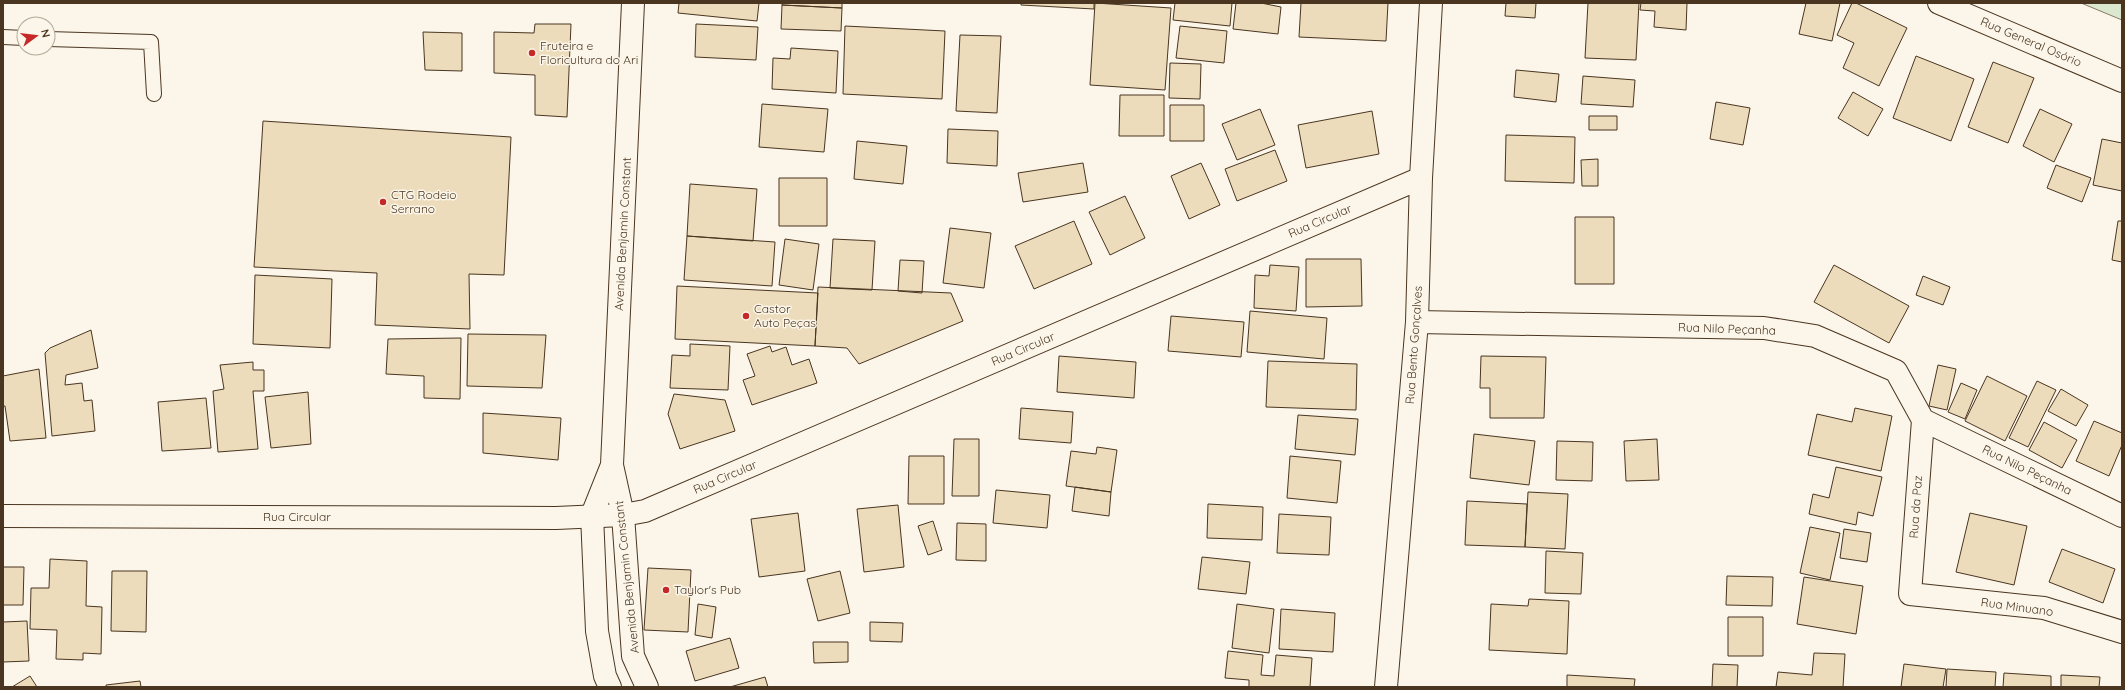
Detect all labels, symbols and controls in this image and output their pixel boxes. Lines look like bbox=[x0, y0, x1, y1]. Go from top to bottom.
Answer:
street label: Rua General Osório bbox=[1978, 13, 2084, 70]
north arrow bbox=[16, 16, 56, 56]
text: N bbox=[38, 28, 53, 39]
place label: Fruteira e Floricultura do Ari bbox=[540, 38, 638, 67]
marker: Fruteira e Floricultura do Ari bbox=[527, 48, 537, 58]
street label: Avenida Benjamin Constant bbox=[611, 157, 634, 311]
place label: CTG Rodeio Serrano bbox=[391, 187, 457, 216]
marker: CTG Rodeio Serrano bbox=[378, 197, 388, 207]
street label: Rua Circular bbox=[1286, 200, 1354, 241]
street label: Rua Bento Gonçalves bbox=[1402, 285, 1425, 405]
place label: Castor Auto Peças bbox=[754, 301, 816, 330]
marker: Castor Auto Peças bbox=[741, 311, 751, 321]
street label: Rua Nilo Peçanha bbox=[1678, 319, 1776, 338]
street label: Rua Circular bbox=[989, 328, 1057, 369]
street label: Rua Nilo Peçanha bbox=[1980, 441, 2075, 498]
street label: Rua Circular bbox=[691, 456, 759, 497]
street label: Rua da Paz bbox=[1906, 475, 1925, 539]
street label: Avenida Benjamin Constant bbox=[611, 500, 642, 654]
street label: Rua Circular bbox=[263, 509, 331, 524]
place label: Taylor's Pub bbox=[674, 582, 741, 597]
marker: Taylor's Pub bbox=[661, 585, 671, 595]
street label: Rua Minuano bbox=[1980, 594, 2054, 619]

